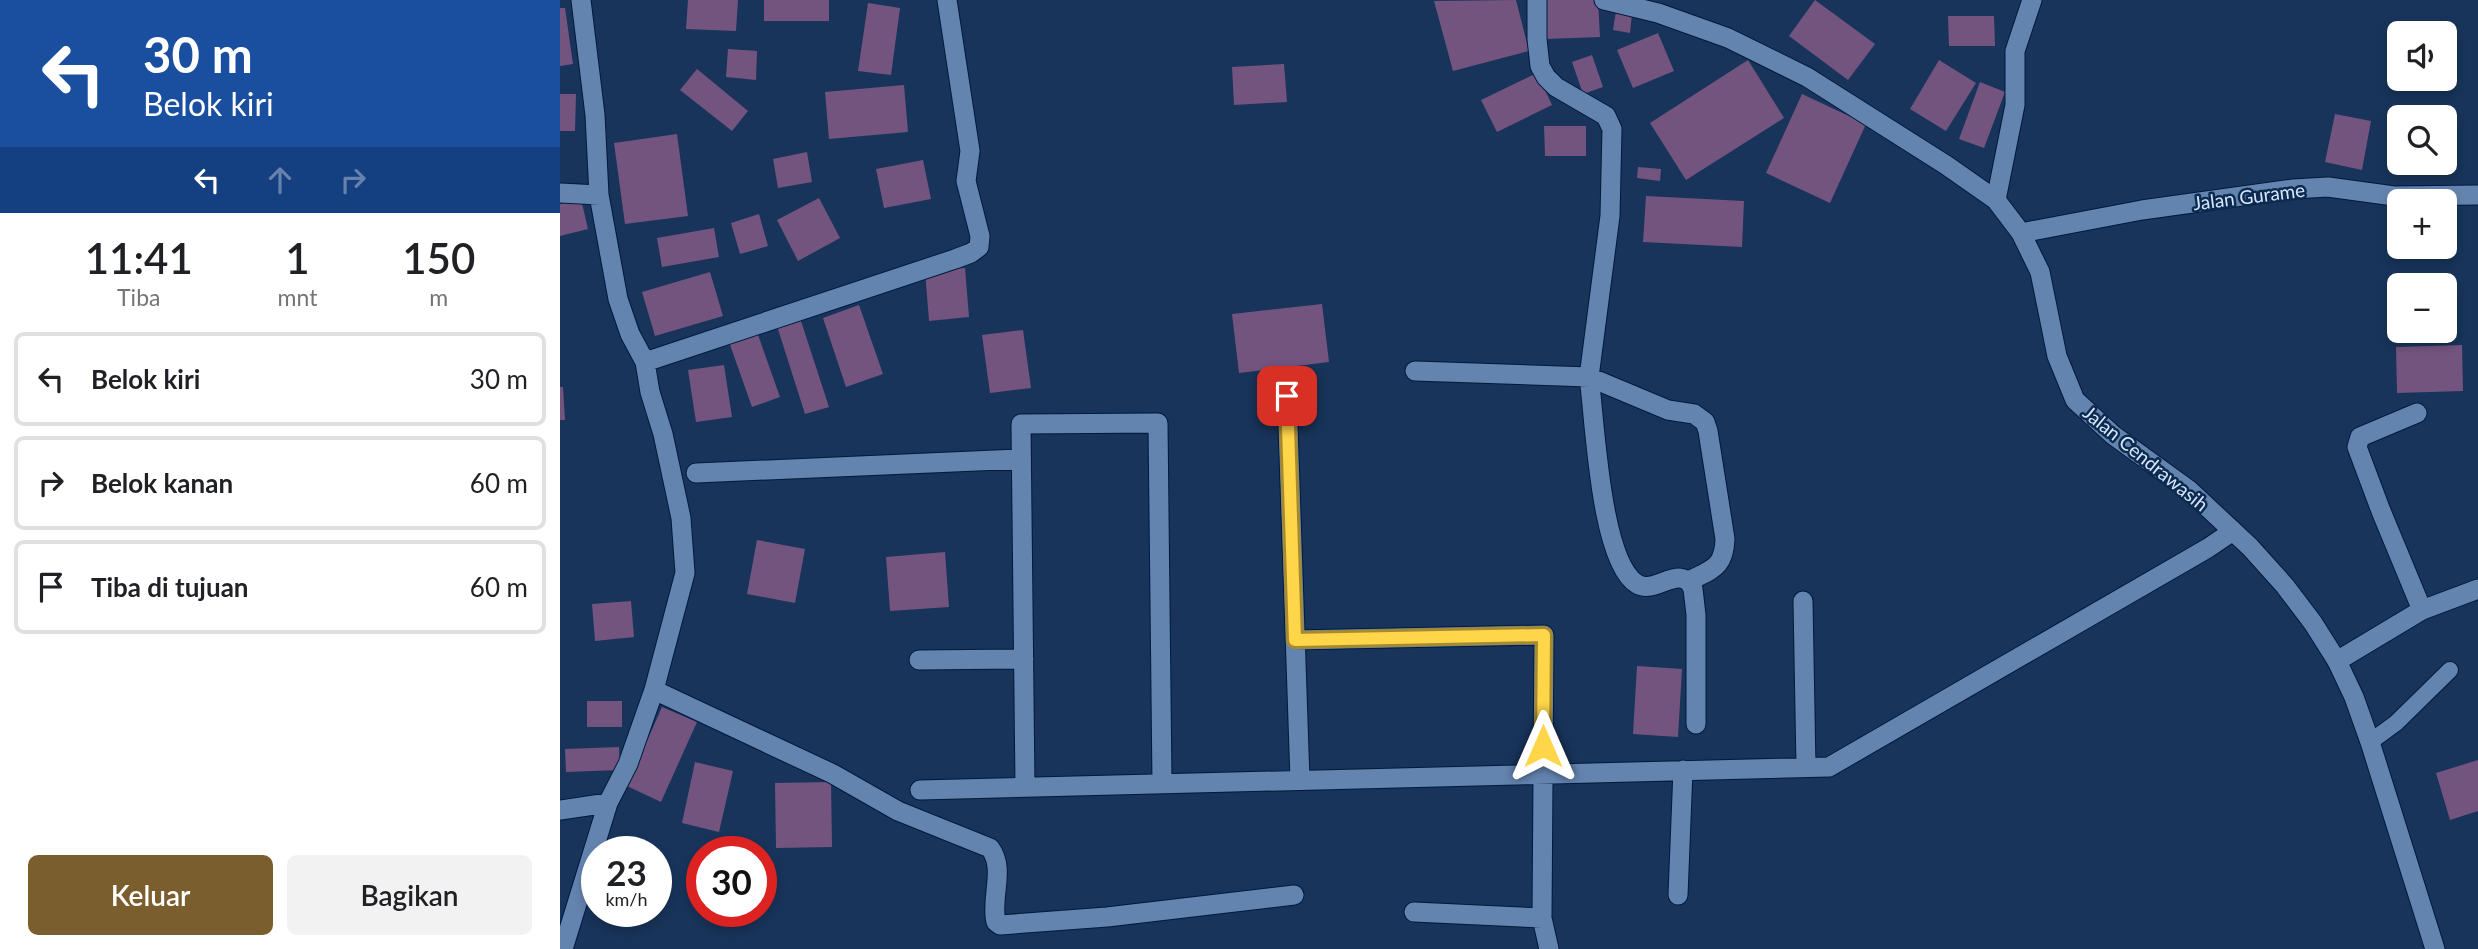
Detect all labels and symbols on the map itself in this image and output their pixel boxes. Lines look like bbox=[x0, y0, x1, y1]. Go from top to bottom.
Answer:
street label: Jalan Gurame bbox=[2192, 178, 2306, 214]
pin bbox=[1257, 366, 1317, 426]
street label: Jalan Cendrawasih bbox=[2079, 401, 2213, 515]
position arrow bbox=[1506, 709, 1580, 783]
speed limit sign: 30 bbox=[686, 836, 777, 927]

